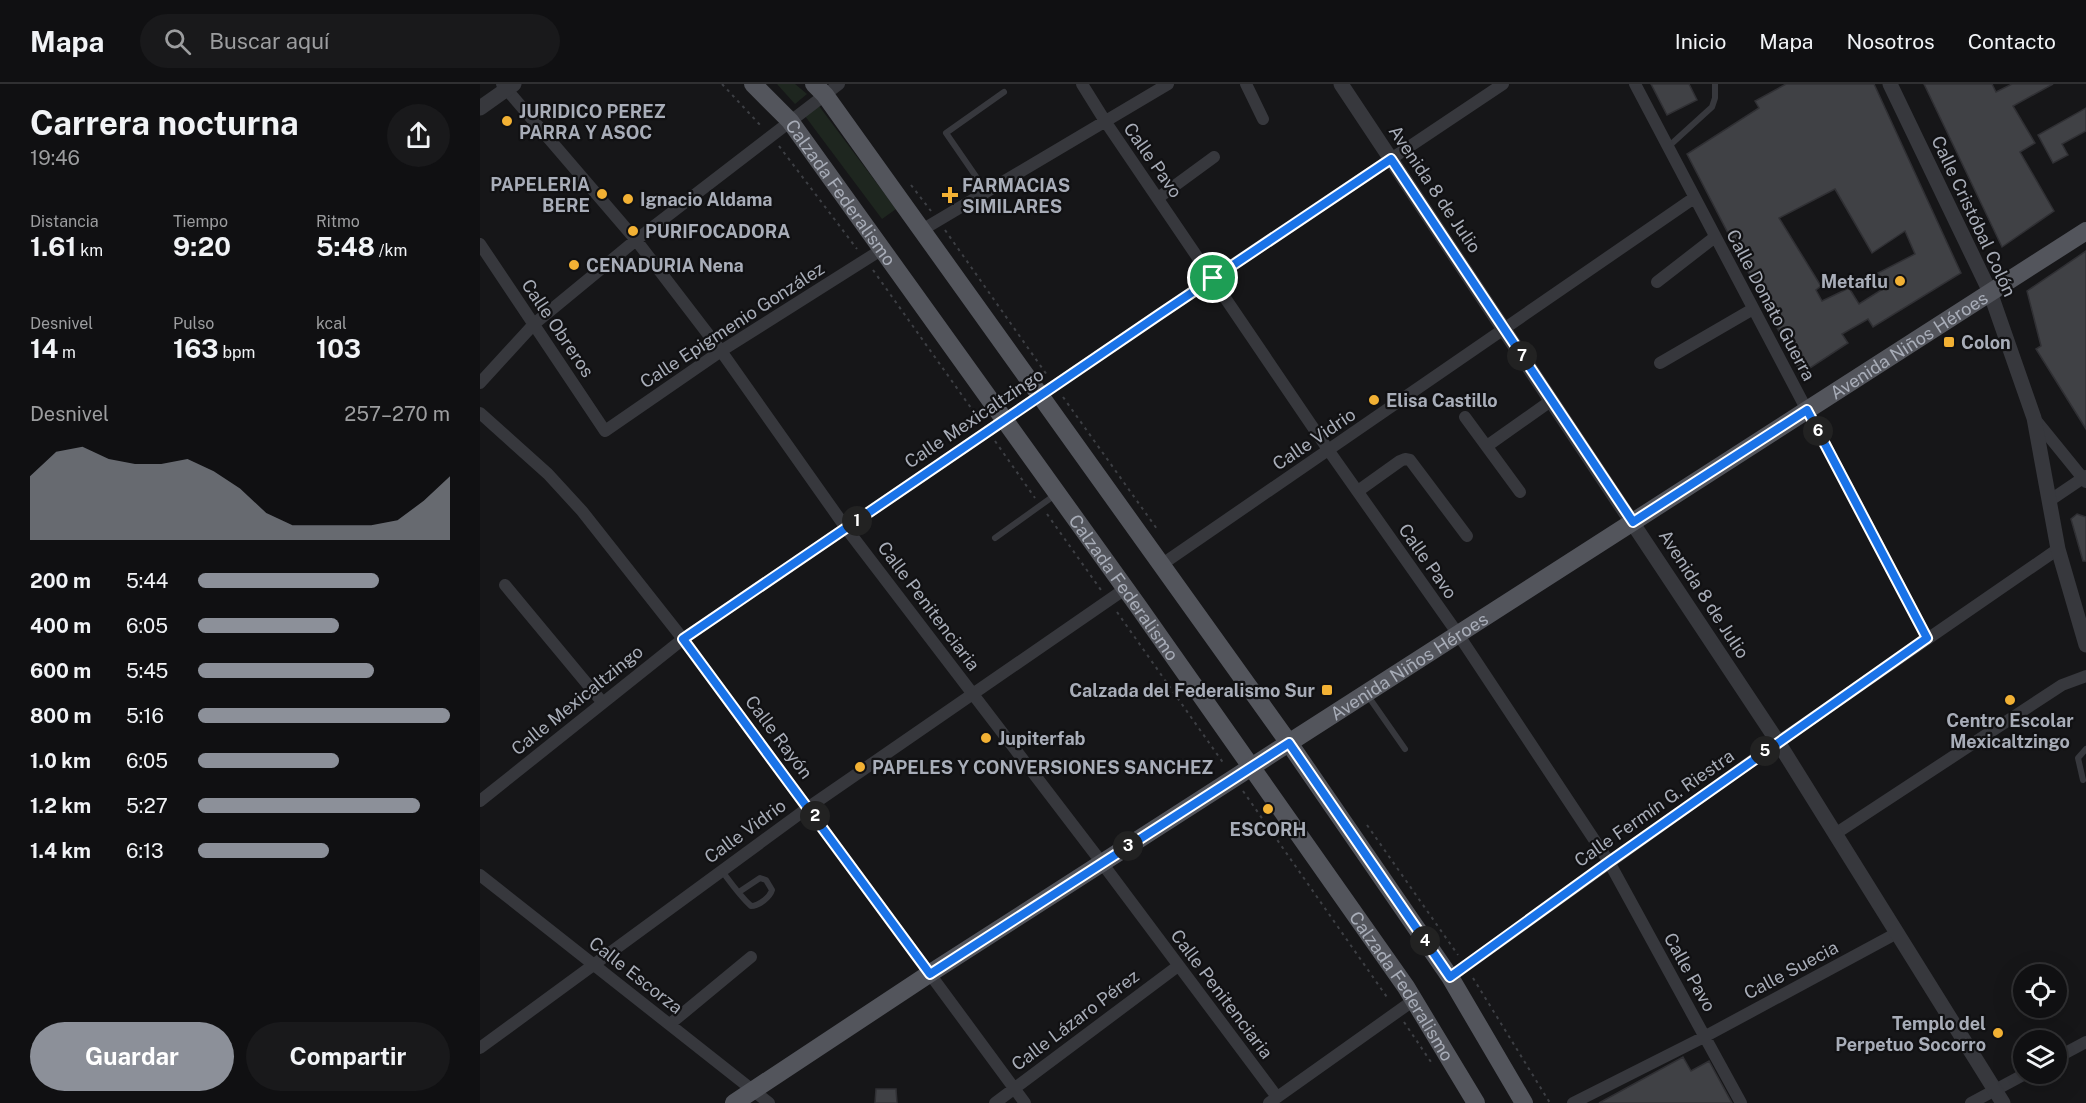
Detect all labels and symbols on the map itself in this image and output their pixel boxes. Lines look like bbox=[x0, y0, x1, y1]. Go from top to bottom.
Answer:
place label: JURIDICO PEREZ PARRA Y ASOC bbox=[519, 101, 666, 143]
marker: JURIDICO PEREZ PARRA Y ASOC bbox=[500, 114, 514, 128]
street label: Calzada Federalismo bbox=[782, 115, 901, 269]
street label: Calle Pavo bbox=[1119, 118, 1187, 202]
street label: Avenida 8 de Julio bbox=[1385, 121, 1485, 257]
street label: Calle Cristóbal Colón bbox=[1927, 132, 2021, 300]
place label: PAPELERIA BERE bbox=[490, 174, 590, 216]
place label: FARMACIAS SIMILARES bbox=[962, 175, 1070, 217]
marker: PAPELERIA BERE bbox=[595, 187, 609, 201]
marker: FARMACIAS SIMILARES bbox=[943, 188, 957, 202]
place label: Ignacio Aldama bbox=[640, 189, 772, 210]
marker: Ignacio Aldama bbox=[621, 192, 635, 206]
place label: PURIFOCADORA bbox=[645, 221, 790, 242]
marker: PURIFOCADORA bbox=[626, 224, 640, 238]
street label: Calle Donato Guerra bbox=[1722, 226, 1820, 384]
pin bbox=[1187, 252, 1238, 303]
place label: CENADURIA Nena bbox=[586, 255, 744, 276]
marker: CENADURIA Nena bbox=[567, 258, 581, 272]
street label: Calle Epigmenio González bbox=[636, 258, 828, 392]
place label: Metaflu bbox=[1821, 271, 1888, 292]
marker: Metaflu bbox=[1893, 274, 1907, 288]
street label: Calle Obreros bbox=[517, 275, 599, 381]
street label: Avenida Niños Héroes bbox=[1826, 287, 1991, 403]
place label: Colon bbox=[1961, 332, 2011, 353]
marker: Colon bbox=[1942, 335, 1956, 349]
pin: 7 bbox=[1507, 341, 1537, 371]
street label: Calle Mexicaltzingo bbox=[901, 364, 1047, 472]
place label: Elisa Castillo bbox=[1386, 390, 1498, 411]
marker: Elisa Castillo bbox=[1367, 393, 1381, 407]
street label: Calle Vidrio bbox=[1269, 404, 1359, 474]
pin: 6 bbox=[1803, 416, 1833, 446]
pin: 1 bbox=[842, 506, 872, 536]
street label: Calzada Federalismo bbox=[1065, 510, 1183, 664]
street label: Calle Pavo bbox=[1394, 519, 1462, 603]
street label: Avenida 8 de Julio bbox=[1655, 526, 1753, 662]
street label: Calle Penitenciaria bbox=[874, 537, 984, 675]
street label: Avenida Niños Héroes bbox=[1326, 608, 1491, 724]
street label: Calle Mexicaltzingo bbox=[507, 641, 647, 759]
place label: Calzada del Federalismo Sur bbox=[1069, 680, 1316, 701]
marker: Calzada del Federalismo Sur bbox=[1320, 683, 1334, 697]
street label: Calle Rayón bbox=[741, 691, 817, 783]
marker: Centro Escolar Mexicaltzingo bbox=[2003, 693, 2017, 707]
place label: Centro Escolar Mexicaltzingo bbox=[1946, 710, 2074, 752]
place label: Jupiterfab bbox=[998, 728, 1086, 749]
marker: Jupiterfab bbox=[979, 731, 993, 745]
pin: 5 bbox=[1750, 736, 1780, 766]
street label: Calle Fermín G. Riestra bbox=[1570, 745, 1738, 871]
place label: PAPELES Y CONVERSIONES SANCHEZ bbox=[872, 757, 1213, 778]
marker: PAPELES Y CONVERSIONES SANCHEZ bbox=[853, 760, 867, 774]
street label: Calle Vidrio bbox=[700, 794, 790, 868]
pin: 2 bbox=[800, 801, 830, 831]
marker: ESCORH bbox=[1261, 802, 1275, 816]
place label: ESCORH bbox=[1230, 819, 1306, 840]
pin: 3 bbox=[1113, 831, 1143, 861]
street label: Calzada Federalismo bbox=[1345, 907, 1459, 1065]
street label: Calle Penitenciaria bbox=[1167, 925, 1277, 1063]
pin: 4 bbox=[1410, 926, 1440, 956]
street label: Calle Pavo bbox=[1660, 929, 1720, 1015]
street label: Calle Escorza bbox=[585, 932, 687, 1018]
street label: Calle Suecia bbox=[1740, 936, 1842, 1004]
street label: Calle Lázaro Pérez bbox=[1007, 965, 1143, 1075]
place label: Templo del Perpetuo Socorro bbox=[1835, 1013, 1986, 1055]
marker: Templo del Perpetuo Socorro bbox=[1991, 1026, 2005, 1040]

